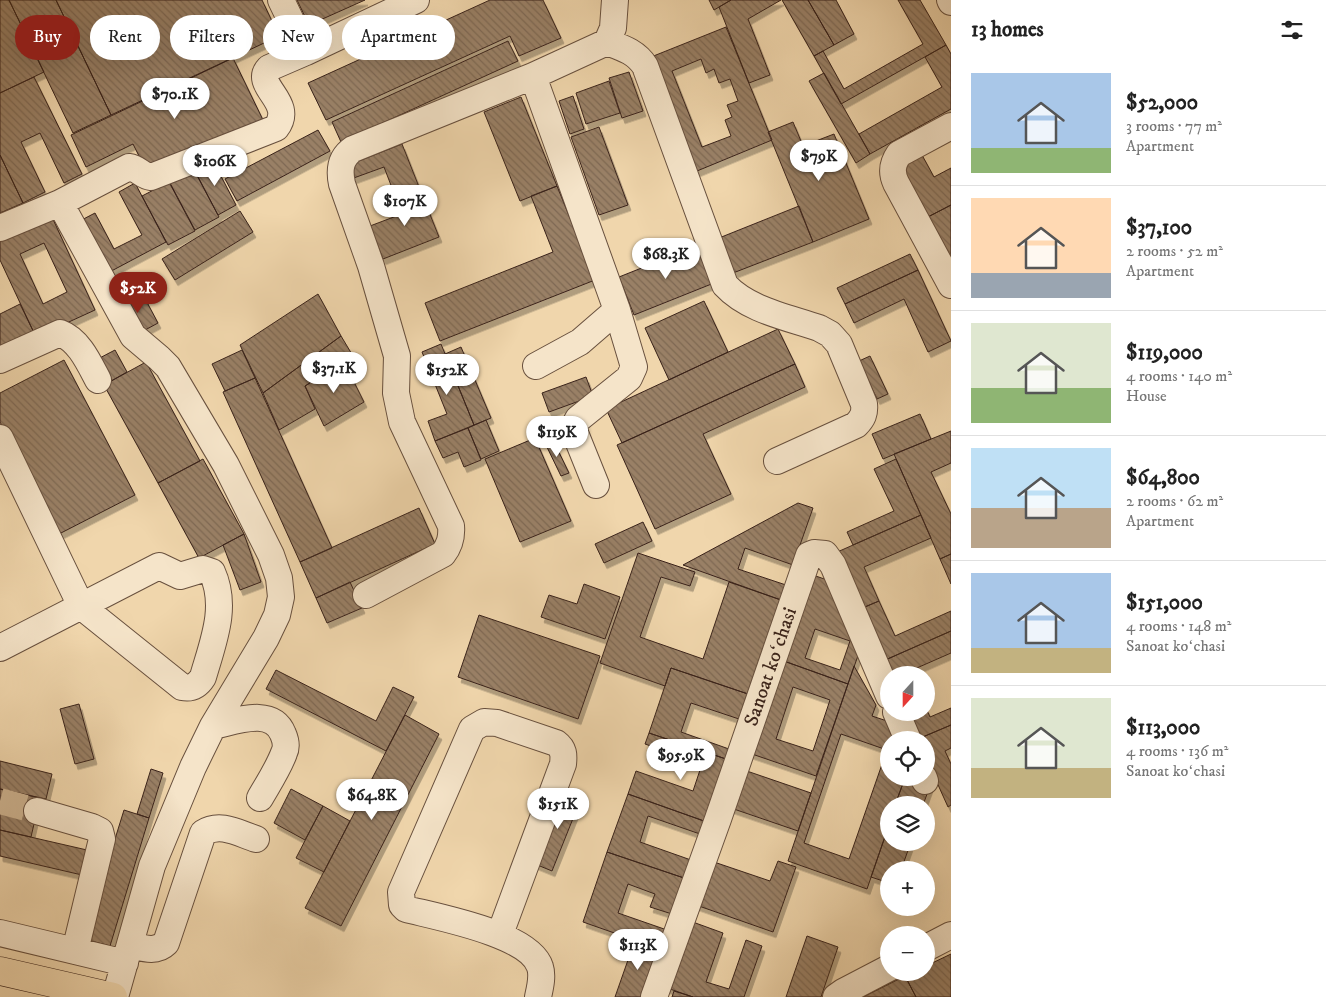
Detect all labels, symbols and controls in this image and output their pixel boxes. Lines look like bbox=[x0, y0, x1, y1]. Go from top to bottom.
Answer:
chip: Buy bbox=[15, 15, 80, 60]
chip: Rent bbox=[90, 15, 160, 60]
chip: Filters bbox=[170, 15, 253, 60]
chip: New bbox=[263, 15, 332, 60]
chip: Apartment bbox=[342, 15, 455, 60]
icon: filters bbox=[1278, 16, 1306, 44]
text: 13 homes bbox=[971, 17, 1044, 43]
pin: $70.1K bbox=[134, 78, 216, 120]
text: $70.1K bbox=[152, 84, 198, 104]
text: $52,000 bbox=[1126, 90, 1198, 116]
icon: home bbox=[1011, 93, 1071, 153]
text: 3 rooms · 77 m² bbox=[1126, 116, 1222, 136]
text: Apartment bbox=[1126, 136, 1194, 156]
pin: $79K bbox=[789, 140, 849, 182]
pin: $106K bbox=[180, 144, 250, 187]
text: $79K bbox=[801, 146, 837, 166]
text: $106K bbox=[194, 151, 236, 171]
pin: $107K bbox=[370, 184, 440, 227]
text: $107K bbox=[384, 191, 426, 211]
text: $37,100 bbox=[1126, 215, 1192, 241]
icon: home bbox=[1011, 218, 1071, 278]
pin: $68.3K bbox=[625, 238, 707, 280]
text: 2 rooms · 52 m² bbox=[1126, 241, 1223, 261]
text: $68.3K bbox=[643, 244, 689, 264]
text: Apartment bbox=[1126, 261, 1194, 281]
pin: $52K bbox=[108, 272, 168, 314]
text: $52K bbox=[120, 278, 156, 298]
text: $119,000 bbox=[1126, 340, 1203, 366]
icon: home bbox=[1011, 343, 1071, 403]
pin: $37.1K bbox=[293, 352, 375, 394]
pin: $152K bbox=[412, 354, 482, 396]
text: $37.1K bbox=[312, 358, 356, 378]
text: $152K bbox=[426, 360, 468, 380]
text: 4 rooms · 140 m² bbox=[1126, 366, 1232, 386]
text: House bbox=[1126, 386, 1167, 406]
pin: $119K bbox=[522, 416, 592, 458]
text: $119K bbox=[537, 422, 577, 442]
text: $64,800 bbox=[1126, 465, 1200, 491]
icon: home bbox=[1011, 468, 1071, 528]
text: 2 rooms · 62 m² bbox=[1126, 491, 1223, 511]
text: Apartment bbox=[1126, 511, 1194, 531]
text: $151,000 bbox=[1126, 590, 1203, 616]
icon: home bbox=[1011, 593, 1071, 653]
street label: Sanoat koʻchasi bbox=[739, 604, 803, 730]
text: 4 rooms · 148 m² bbox=[1126, 616, 1231, 636]
text: Sanoat koʻchasi bbox=[1126, 636, 1225, 656]
north arrow bbox=[880, 666, 935, 721]
map controls bbox=[880, 666, 935, 981]
text: $113,000 bbox=[1126, 715, 1200, 741]
icon: home bbox=[1011, 718, 1071, 778]
button: locate bbox=[880, 731, 935, 786]
pin: $95.9K bbox=[640, 738, 722, 781]
text: 4 rooms · 136 m² bbox=[1126, 741, 1229, 761]
text: $95.9K bbox=[657, 745, 705, 765]
text: Sanoat koʻchasi bbox=[1126, 761, 1225, 781]
pin: $64.8K bbox=[331, 778, 413, 821]
text: $64.8K bbox=[347, 785, 397, 805]
pin: $151K bbox=[523, 788, 593, 830]
text: $151K bbox=[538, 794, 578, 814]
button: layers bbox=[880, 796, 935, 851]
button: + bbox=[880, 861, 935, 916]
button: − bbox=[880, 926, 935, 981]
pin: $113K bbox=[603, 928, 673, 971]
text: $113K bbox=[619, 935, 657, 955]

